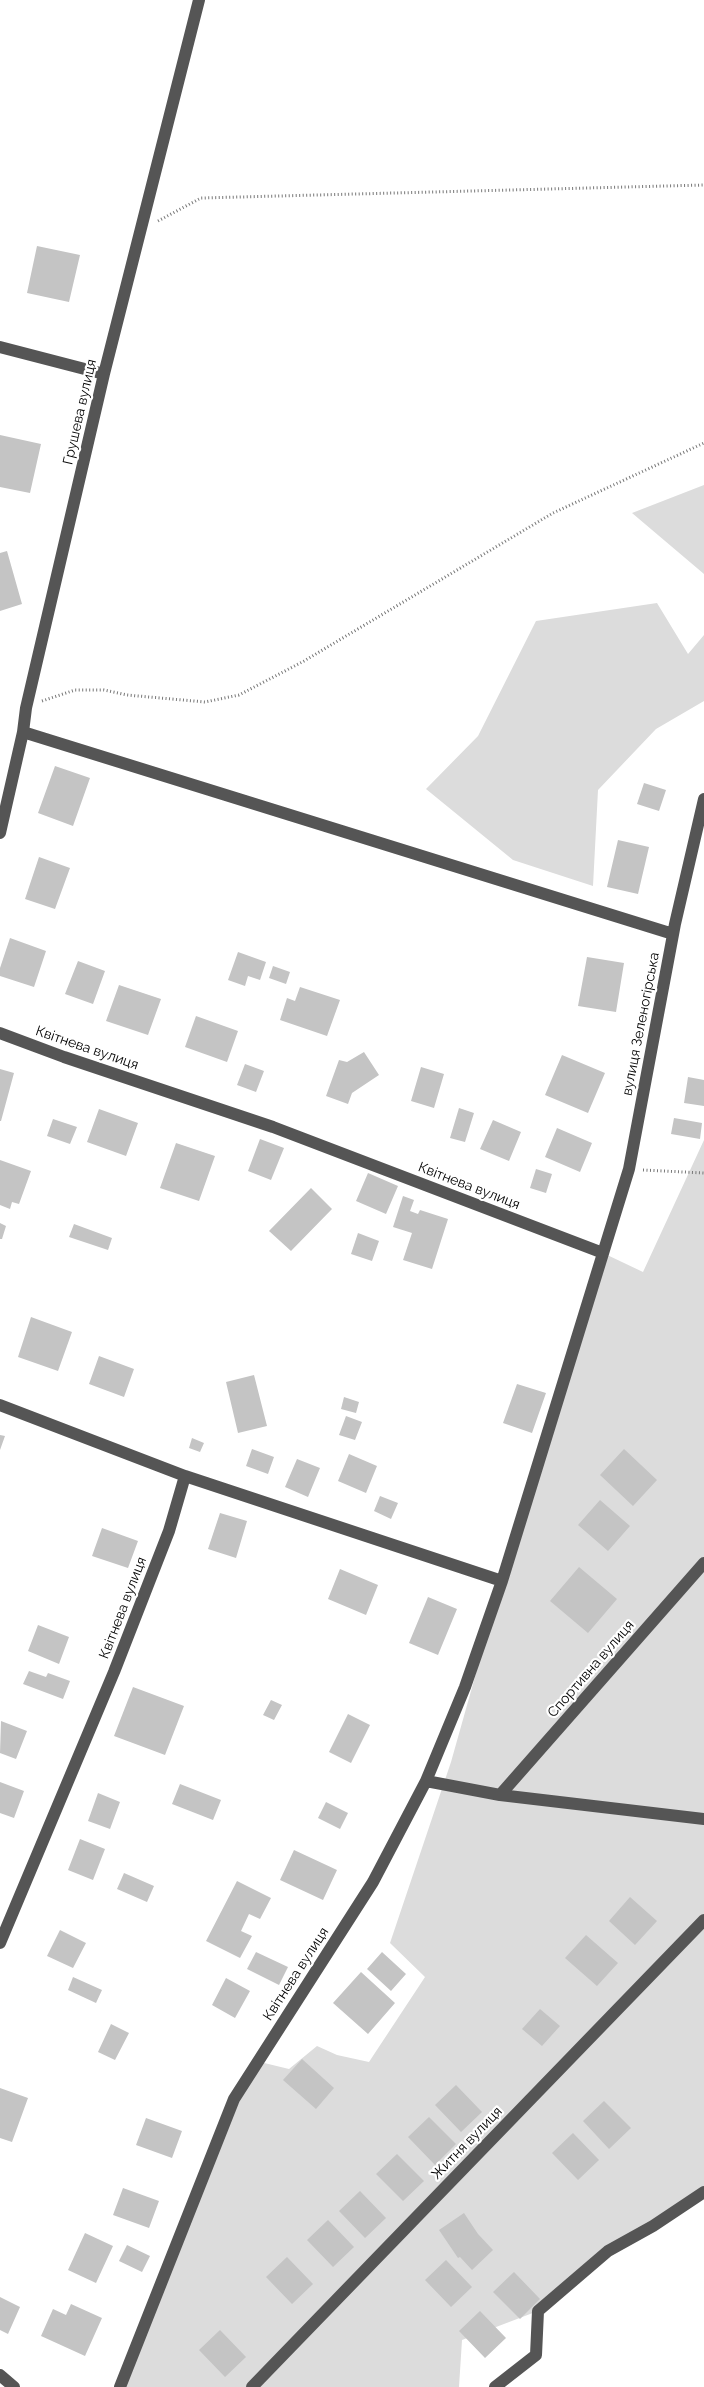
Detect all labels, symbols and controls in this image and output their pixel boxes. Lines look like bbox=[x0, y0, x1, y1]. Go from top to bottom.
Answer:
street label: Грушева вулиця bbox=[60, 357, 100, 467]
street label: вулиця Зеленогірська bbox=[619, 951, 663, 1097]
street label: Квітнева вулиця bbox=[33, 1022, 141, 1074]
street label: Квітнева вулиця bbox=[416, 1159, 522, 1213]
street label: Квітнева вулиця bbox=[96, 1555, 150, 1661]
street label: Спортивна вулиця bbox=[544, 1617, 638, 1721]
street label: Квітнева вулиця bbox=[260, 1924, 332, 2024]
street label: Житня вулиця bbox=[428, 2103, 506, 2183]

